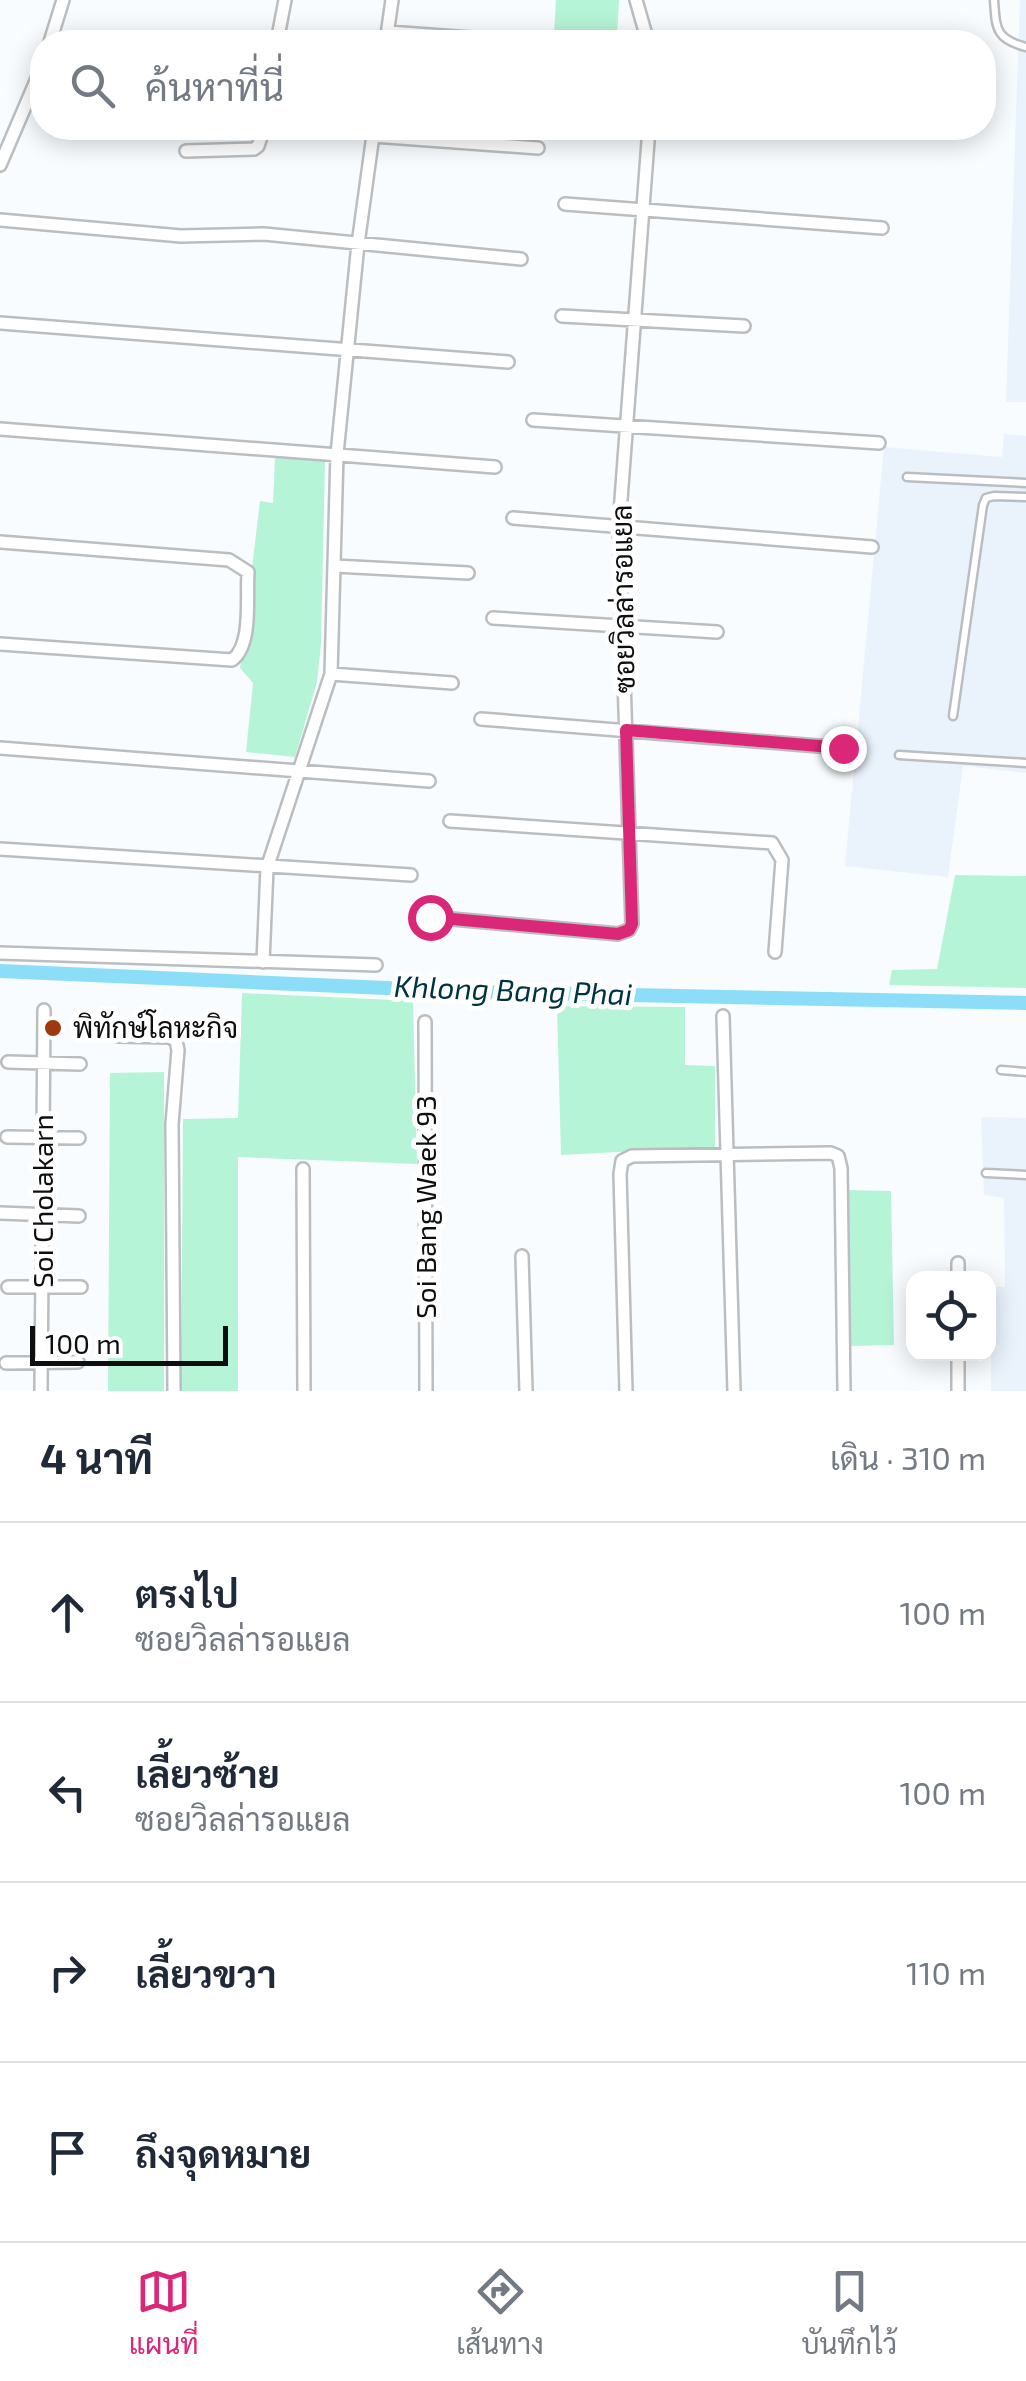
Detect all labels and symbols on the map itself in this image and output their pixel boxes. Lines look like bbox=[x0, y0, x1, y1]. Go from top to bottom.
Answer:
street label: ซอยวิลล่ารอแยล bbox=[603, 504, 641, 694]
route end bbox=[821, 726, 867, 772]
route start bbox=[408, 895, 454, 941]
water label: Khlong Bang Phai bbox=[393, 967, 633, 1011]
place label: พิทักษ์โลหะกิจ bbox=[73, 1009, 238, 1044]
marker: พิทักษ์โลหะกิจ bbox=[42, 1017, 64, 1039]
street label: Soi Bang Waek 93 bbox=[408, 1095, 442, 1319]
street label: Soi Cholakarn bbox=[25, 1114, 59, 1288]
scale bar bbox=[30, 1321, 228, 1366]

